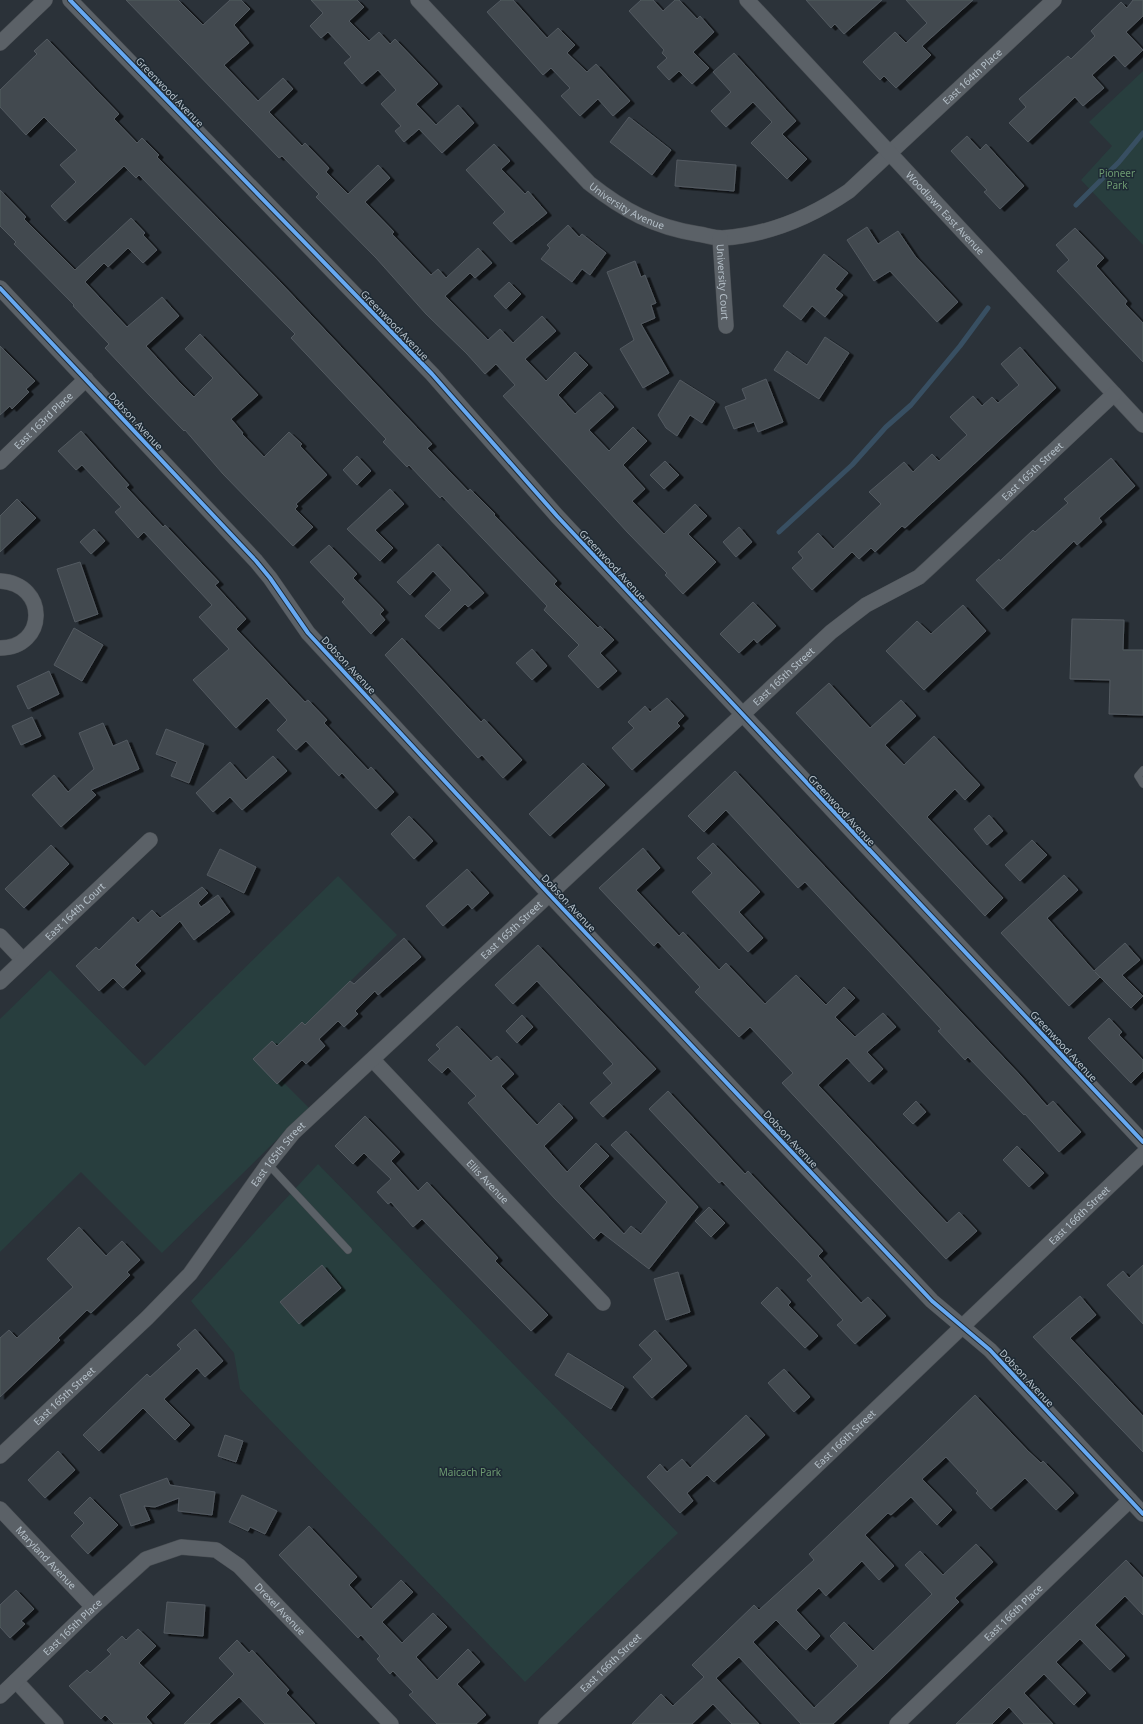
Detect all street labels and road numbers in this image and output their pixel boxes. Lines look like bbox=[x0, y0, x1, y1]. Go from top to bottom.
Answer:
street label: East 164th Place bbox=[939, 45, 1005, 108]
street label: Greenwood Avenue bbox=[133, 54, 207, 130]
street label: Woodlawn East Avenue bbox=[903, 168, 988, 258]
street label: University Avenue bbox=[586, 179, 667, 233]
street label: University Court bbox=[713, 243, 733, 321]
street label: Greenwood Avenue bbox=[358, 287, 432, 363]
street label: East 163rd Place bbox=[11, 388, 76, 452]
street label: Dobson Avenue bbox=[106, 389, 167, 453]
street label: East 165th Street bbox=[998, 438, 1066, 504]
street label: Greenwood Avenue bbox=[576, 526, 650, 604]
street label: Dobson Avenue bbox=[319, 633, 380, 697]
street label: East 165th Street bbox=[749, 644, 818, 709]
street label: Greenwood Avenue bbox=[805, 771, 879, 849]
street label: Dobson Avenue bbox=[539, 871, 600, 935]
street label: East 164th Court bbox=[42, 879, 108, 943]
street label: East 165th Street bbox=[477, 897, 545, 962]
street label: Greenwood Avenue bbox=[1027, 1007, 1101, 1085]
street label: Dobson Avenue bbox=[761, 1107, 822, 1171]
street label: East 165th Street bbox=[247, 1118, 308, 1189]
street label: Ellis Avenue bbox=[464, 1156, 512, 1207]
street label: East 166th Street bbox=[1045, 1182, 1113, 1248]
street label: Dobson Avenue bbox=[997, 1346, 1058, 1410]
street label: East 165th Street bbox=[30, 1363, 98, 1428]
street label: East 166th Street bbox=[811, 1406, 879, 1471]
street label: Maryland Avenue bbox=[13, 1523, 80, 1593]
street label: Drexel Avenue bbox=[252, 1580, 309, 1639]
street label: East 166th Place bbox=[981, 1581, 1046, 1644]
street label: East 165th Place bbox=[40, 1595, 105, 1658]
street label: East 166th Street bbox=[577, 1630, 644, 1695]

